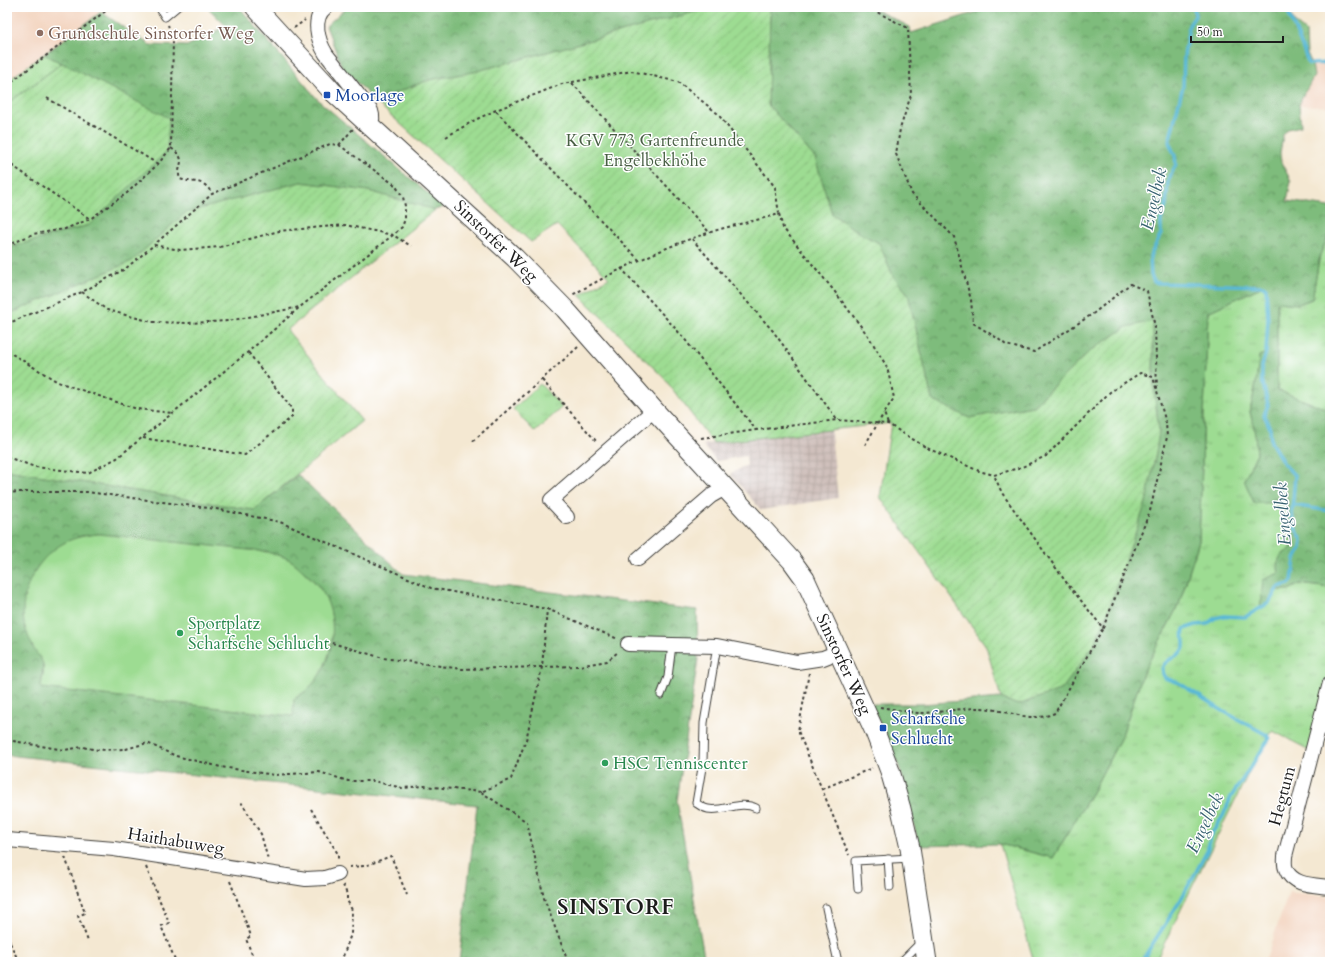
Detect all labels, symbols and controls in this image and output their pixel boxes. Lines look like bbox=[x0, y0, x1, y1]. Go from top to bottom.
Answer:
scale bar bbox=[1191, 18, 1283, 44]
place label: Grundschule Sinstorfer Weg bbox=[48, 22, 254, 45]
text: 50 m bbox=[1197, 24, 1224, 40]
marker: Grundschule Sinstorfer Weg bbox=[35, 28, 45, 38]
place label: Moorlage bbox=[335, 84, 405, 107]
marker: Moorlage bbox=[322, 90, 332, 100]
park label: KGV 773 Gartenfreunde Engelbekhöhe bbox=[566, 129, 744, 172]
water label: Engelbek bbox=[1135, 165, 1173, 233]
street label: Sinstorfer Weg bbox=[449, 195, 544, 287]
water label: Engelbek bbox=[1268, 481, 1298, 547]
street label: Sinstorfer Weg bbox=[811, 610, 878, 719]
place label: Sportplatz Scharfsche Schlucht bbox=[188, 612, 330, 655]
marker: Sportplatz Scharfsche Schlucht bbox=[175, 628, 185, 638]
place label: Scharfsche Schlucht bbox=[891, 707, 966, 750]
marker: Scharfsche Schlucht bbox=[878, 723, 888, 733]
place label: HSC Tenniscenter bbox=[613, 752, 748, 775]
marker: HSC Tenniscenter bbox=[600, 758, 610, 768]
street label: Hegtum bbox=[1263, 763, 1301, 828]
water label: Engelbek bbox=[1180, 789, 1230, 857]
street label: Haithabuweg bbox=[126, 822, 227, 860]
district label: SINSTORF bbox=[557, 893, 675, 922]

